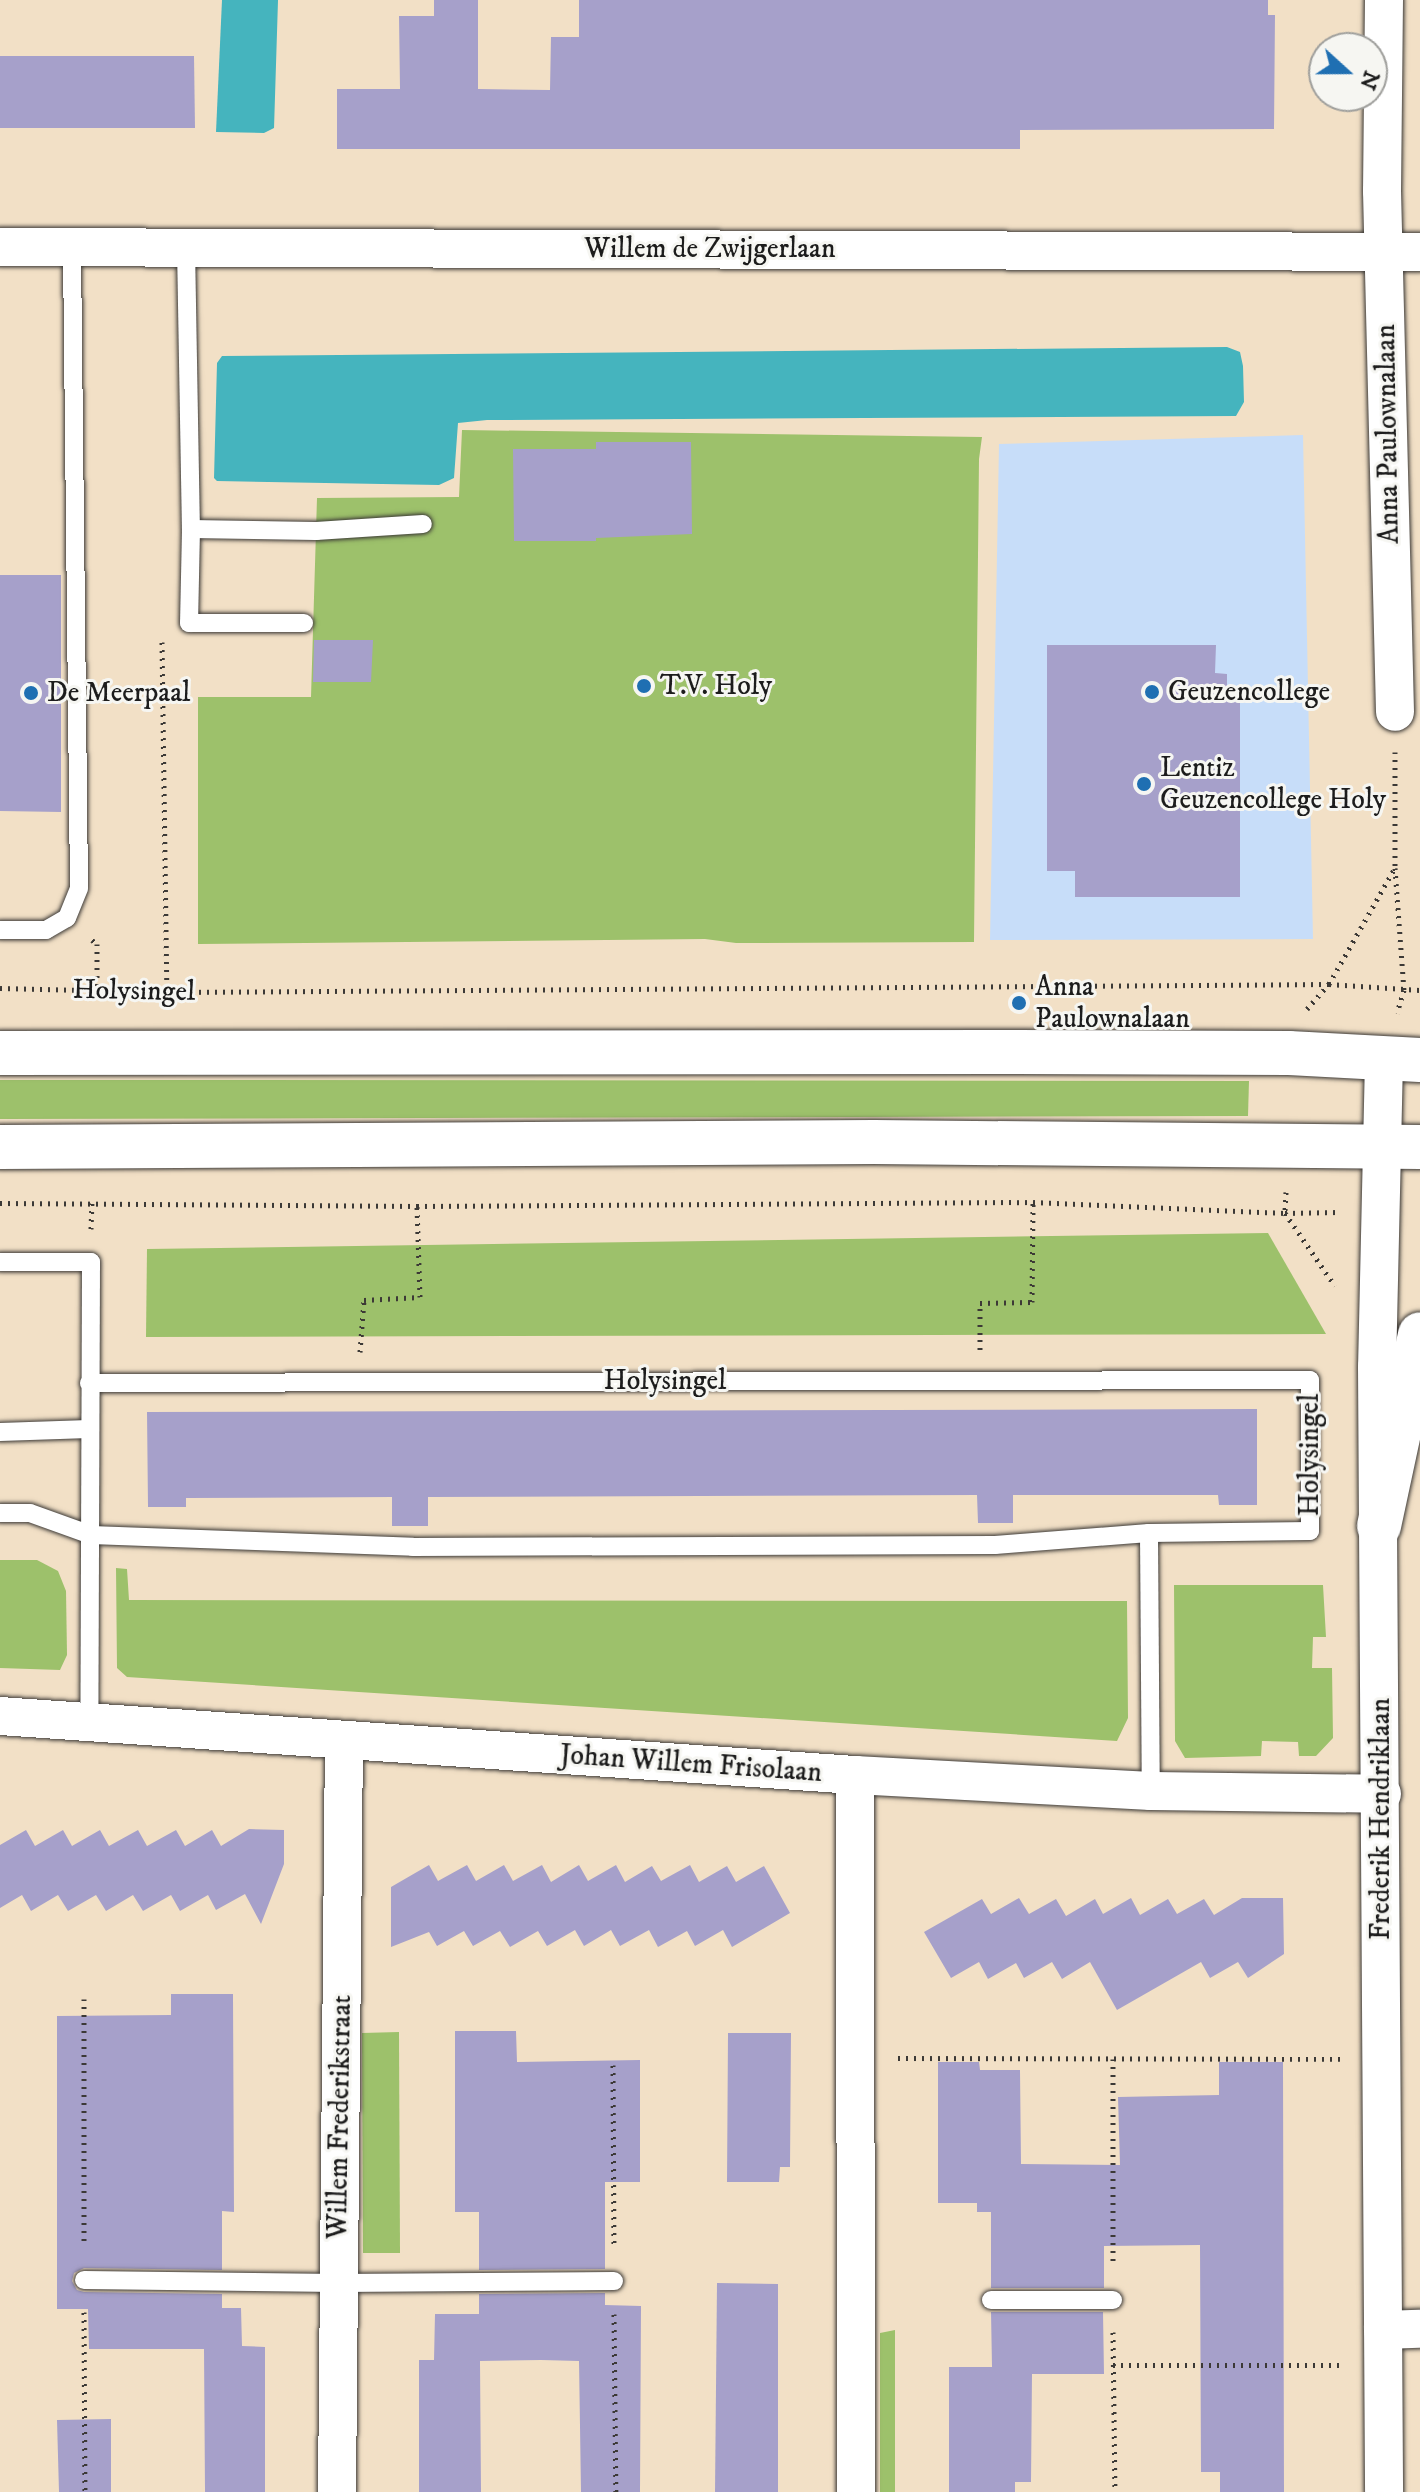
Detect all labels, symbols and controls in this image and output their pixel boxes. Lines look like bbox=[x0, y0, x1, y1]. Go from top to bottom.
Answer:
north arrow bbox=[1308, 32, 1388, 112]
text: N bbox=[1353, 67, 1385, 93]
street label: Willem de Zwijgerlaan bbox=[584, 232, 836, 266]
street label: Anna Paulownalaan bbox=[1369, 324, 1407, 544]
place label: T.V. Holy bbox=[660, 669, 772, 703]
place label: Geuzencollege bbox=[1168, 675, 1330, 709]
place label: De Meerpaal bbox=[47, 676, 191, 710]
marker: T.V. Holy bbox=[635, 677, 653, 695]
marker: Geuzencollege bbox=[1143, 683, 1161, 701]
marker: De Meerpaal bbox=[22, 684, 40, 702]
place label: Lentiz Geuzencollege Holy bbox=[1160, 751, 1386, 817]
marker: Lentiz Geuzencollege Holy bbox=[1135, 775, 1153, 793]
place label: Anna Paulownalaan bbox=[1035, 970, 1190, 1036]
street label: Holysingel bbox=[72, 973, 196, 1009]
marker: Anna Paulownalaan bbox=[1010, 994, 1028, 1012]
street label: Holysingel bbox=[604, 1364, 726, 1398]
street label: Holysingel bbox=[1293, 1394, 1327, 1516]
street label: Frederik Hendriklaan bbox=[1364, 1698, 1398, 1940]
street label: Johan Willem Frisolaan bbox=[559, 1738, 823, 1790]
street label: Willem Frederikstraat bbox=[321, 1994, 359, 2240]

